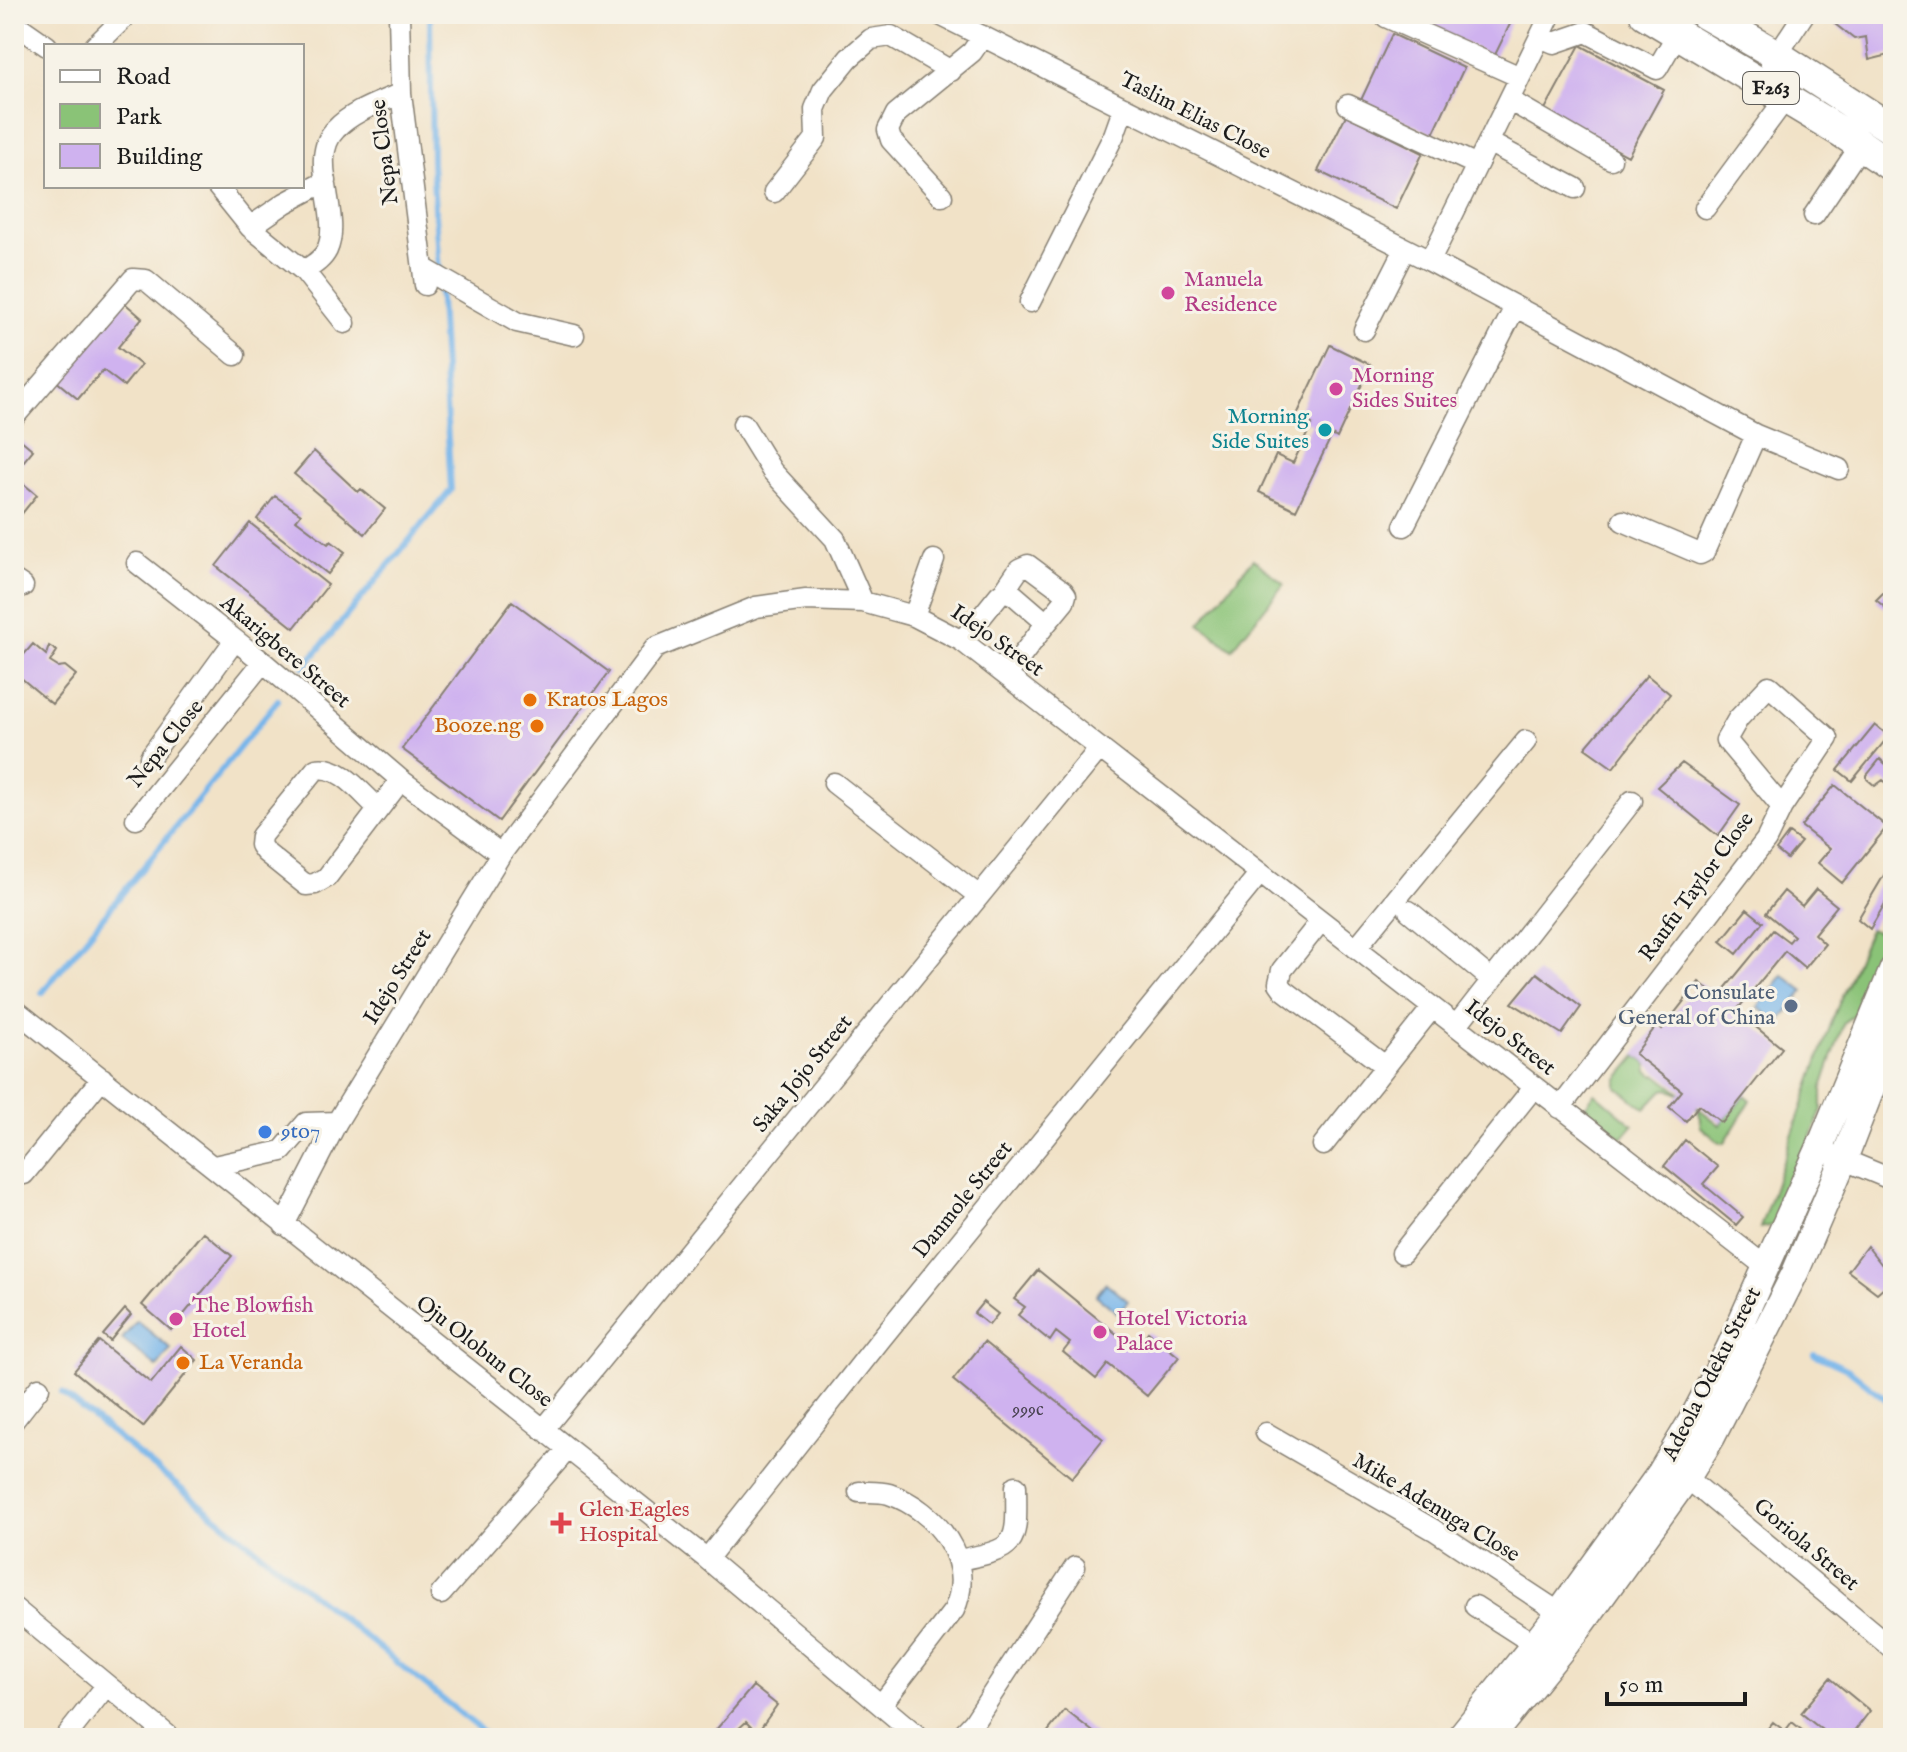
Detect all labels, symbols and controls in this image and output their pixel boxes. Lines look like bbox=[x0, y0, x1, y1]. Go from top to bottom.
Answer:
legend bbox=[44, 44, 304, 188]
text: Road bbox=[116, 62, 170, 93]
street label: Taslim Elias Close bbox=[1115, 66, 1275, 166]
road number: F263 bbox=[1743, 72, 1799, 104]
street label: Nepa Close bbox=[365, 98, 405, 206]
text: Park bbox=[116, 102, 162, 133]
text: Building bbox=[116, 142, 203, 173]
place label: Manuela Residence bbox=[1184, 266, 1277, 319]
marker: Manuela Residence bbox=[1159, 284, 1177, 302]
place label: Morning Sides Suites bbox=[1352, 362, 1457, 415]
marker: Morning Sides Suites bbox=[1327, 380, 1345, 398]
place label: Morning Side Suites bbox=[1211, 403, 1310, 456]
marker: Morning Side Suites bbox=[1316, 421, 1334, 439]
street label: Akarigbere Street bbox=[213, 589, 356, 715]
street label: Idejo Street bbox=[945, 599, 1049, 684]
place label: Kratos Lagos bbox=[546, 686, 668, 714]
marker: Kratos Lagos bbox=[521, 691, 539, 709]
street label: Nepa Close bbox=[122, 694, 210, 794]
place label: Booze.ng bbox=[434, 712, 522, 740]
marker: Booze.ng bbox=[528, 717, 546, 735]
street label: Raufu Taylor Close bbox=[1633, 807, 1761, 967]
street label: Idejo Street bbox=[358, 924, 439, 1030]
place label: Consulate General of China bbox=[1618, 979, 1775, 1032]
street label: Idejo Street bbox=[1459, 994, 1561, 1082]
marker: Consulate General of China bbox=[1782, 997, 1800, 1015]
street label: Saka Jojo Street bbox=[747, 1009, 859, 1139]
place label: 9to7 bbox=[280, 1118, 320, 1146]
marker: 9to7 bbox=[256, 1123, 274, 1141]
street label: Danmole Street bbox=[907, 1135, 1019, 1264]
street label: Adeola Odeku Street bbox=[1656, 1282, 1768, 1467]
street label: Oju Olobun Close bbox=[410, 1290, 558, 1414]
place label: The Blowfish Hotel bbox=[192, 1292, 314, 1345]
place label: Hotel Victoria Palace bbox=[1116, 1305, 1248, 1358]
marker: The Blowfish Hotel bbox=[167, 1310, 185, 1328]
marker: Hotel Victoria Palace bbox=[1091, 1323, 1109, 1341]
place label: La Veranda bbox=[199, 1349, 303, 1377]
marker: La Veranda bbox=[174, 1354, 192, 1372]
house number: 999c bbox=[1011, 1399, 1044, 1422]
street label: Mike Adenuga Close bbox=[1347, 1447, 1525, 1569]
street label: Goriola Street bbox=[1747, 1493, 1865, 1598]
place label: Glen Eagles Hospital bbox=[579, 1496, 689, 1549]
marker: Glen Eagles Hospital bbox=[550, 1512, 572, 1534]
scale bar bbox=[1607, 1656, 1745, 1706]
text: 50 m bbox=[1619, 1670, 1663, 1701]

